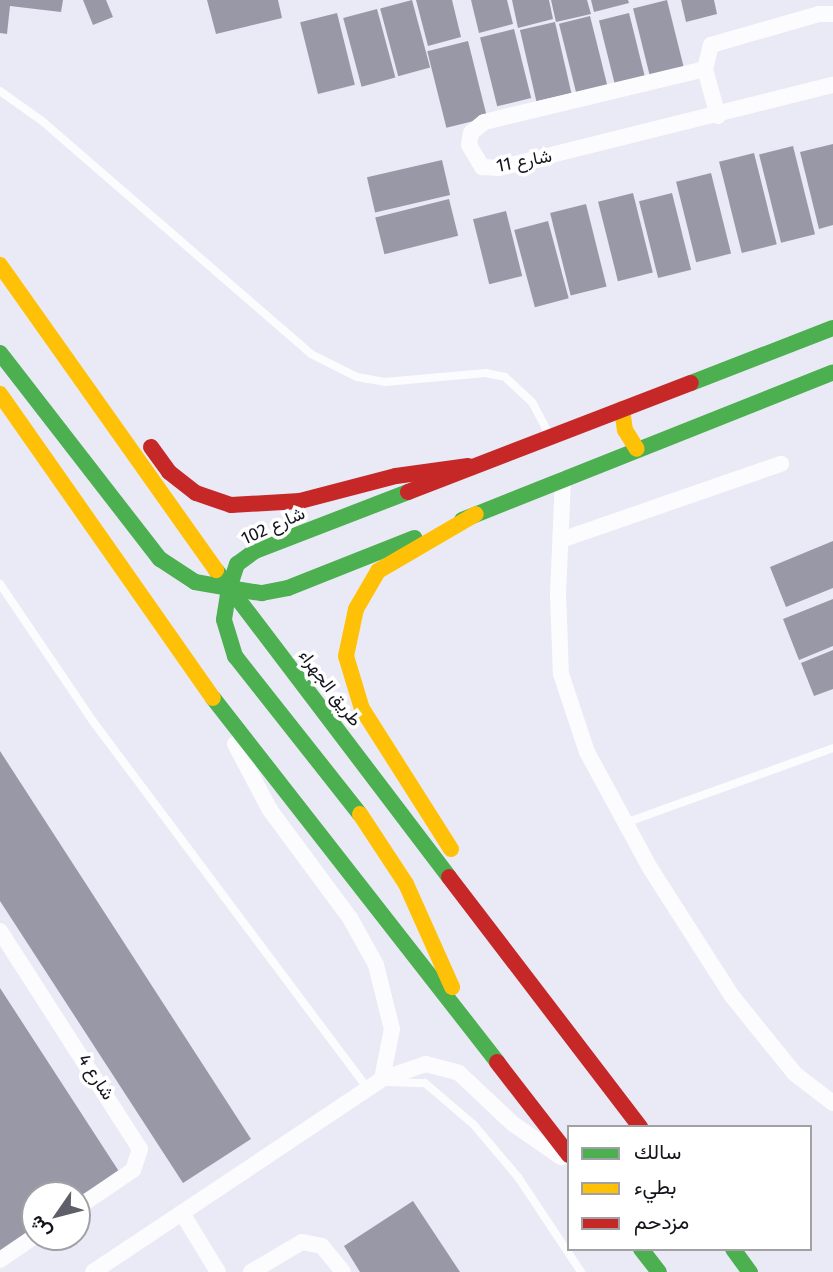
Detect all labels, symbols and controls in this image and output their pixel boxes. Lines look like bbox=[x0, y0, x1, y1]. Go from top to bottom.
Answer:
street label: شارع 11 bbox=[494, 145, 554, 177]
street label: شارع 102 bbox=[238, 502, 308, 550]
street label: طريق الجهراء bbox=[294, 645, 366, 731]
street label: شارع 4 bbox=[73, 1050, 119, 1104]
legend bbox=[567, 1125, 812, 1251]
text: سالك bbox=[634, 1139, 681, 1165]
text: بطيء bbox=[634, 1174, 677, 1200]
north arrow bbox=[21, 1181, 91, 1251]
text: مزدحم bbox=[634, 1209, 689, 1235]
text: ش bbox=[24, 1211, 56, 1243]

